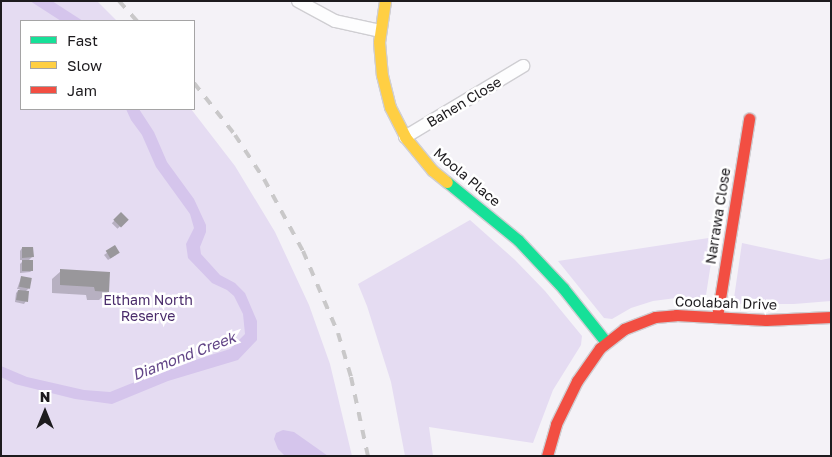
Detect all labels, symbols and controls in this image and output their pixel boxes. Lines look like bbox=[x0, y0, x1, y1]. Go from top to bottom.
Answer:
legend bbox=[20, 20, 195, 110]
text: Fast bbox=[67, 31, 98, 49]
text: Slow bbox=[67, 56, 102, 74]
street label: Bahen Close bbox=[424, 73, 504, 131]
text: Jam bbox=[67, 81, 97, 99]
street label: Moola Place bbox=[430, 144, 504, 210]
street label: Narrawa Close bbox=[702, 167, 734, 265]
park label: Eltham North Reserve bbox=[103, 292, 193, 324]
street label: Coolabah Drive bbox=[675, 293, 777, 313]
water label: Diamond Creek bbox=[130, 328, 238, 384]
north arrow bbox=[20, 387, 70, 437]
text: N bbox=[40, 388, 50, 405]

